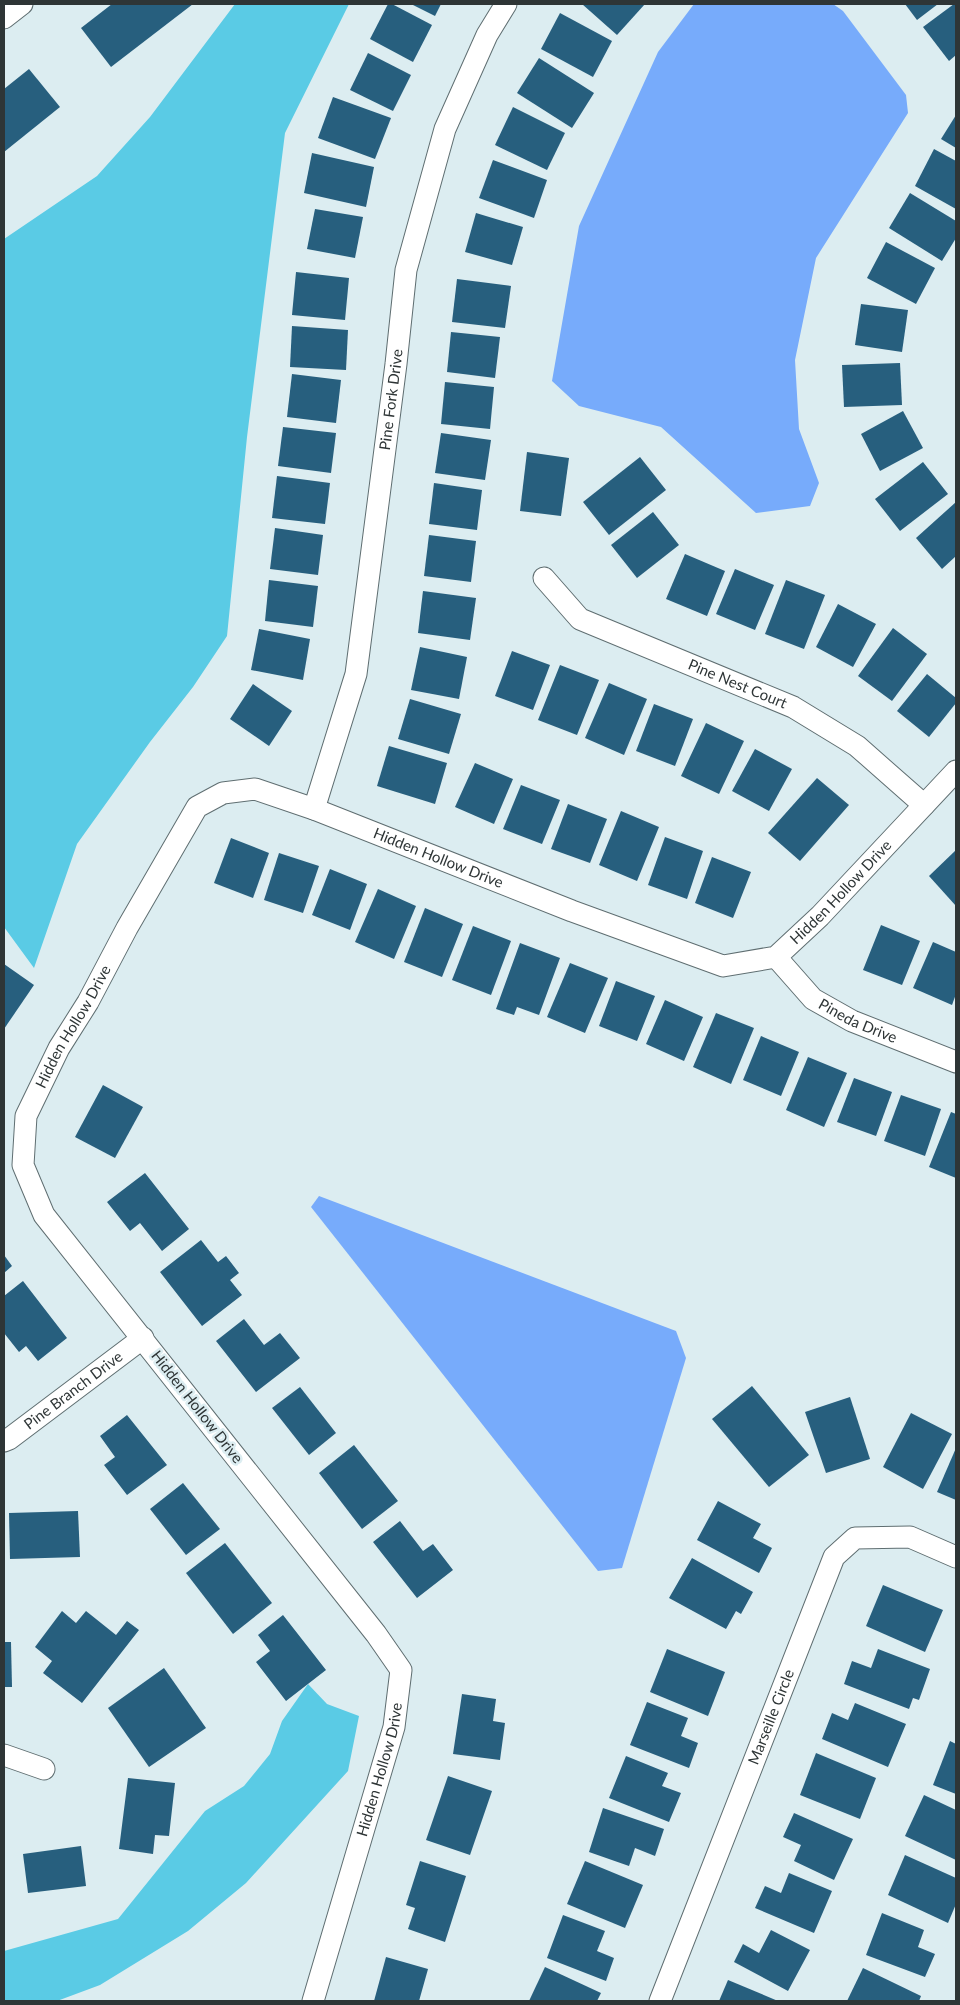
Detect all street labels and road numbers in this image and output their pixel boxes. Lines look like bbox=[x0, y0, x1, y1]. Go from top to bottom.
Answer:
street label: Pine Fork Drive bbox=[375, 348, 406, 451]
street label: Pine Nest Court bbox=[686, 655, 791, 712]
street label: Hidden Hollow Drive bbox=[371, 823, 506, 891]
street label: Hidden Hollow Drive bbox=[786, 836, 895, 947]
street label: Hidden Hollow Drive bbox=[31, 962, 114, 1091]
street label: Pineda Drive bbox=[816, 994, 900, 1046]
street label: Hidden Hollow Drive bbox=[148, 1346, 247, 1466]
street label: Pine Branch Drive bbox=[20, 1347, 126, 1433]
street label: Marseille Circle bbox=[744, 1666, 797, 1767]
street label: Hidden Hollow Drive bbox=[352, 1701, 405, 1838]

